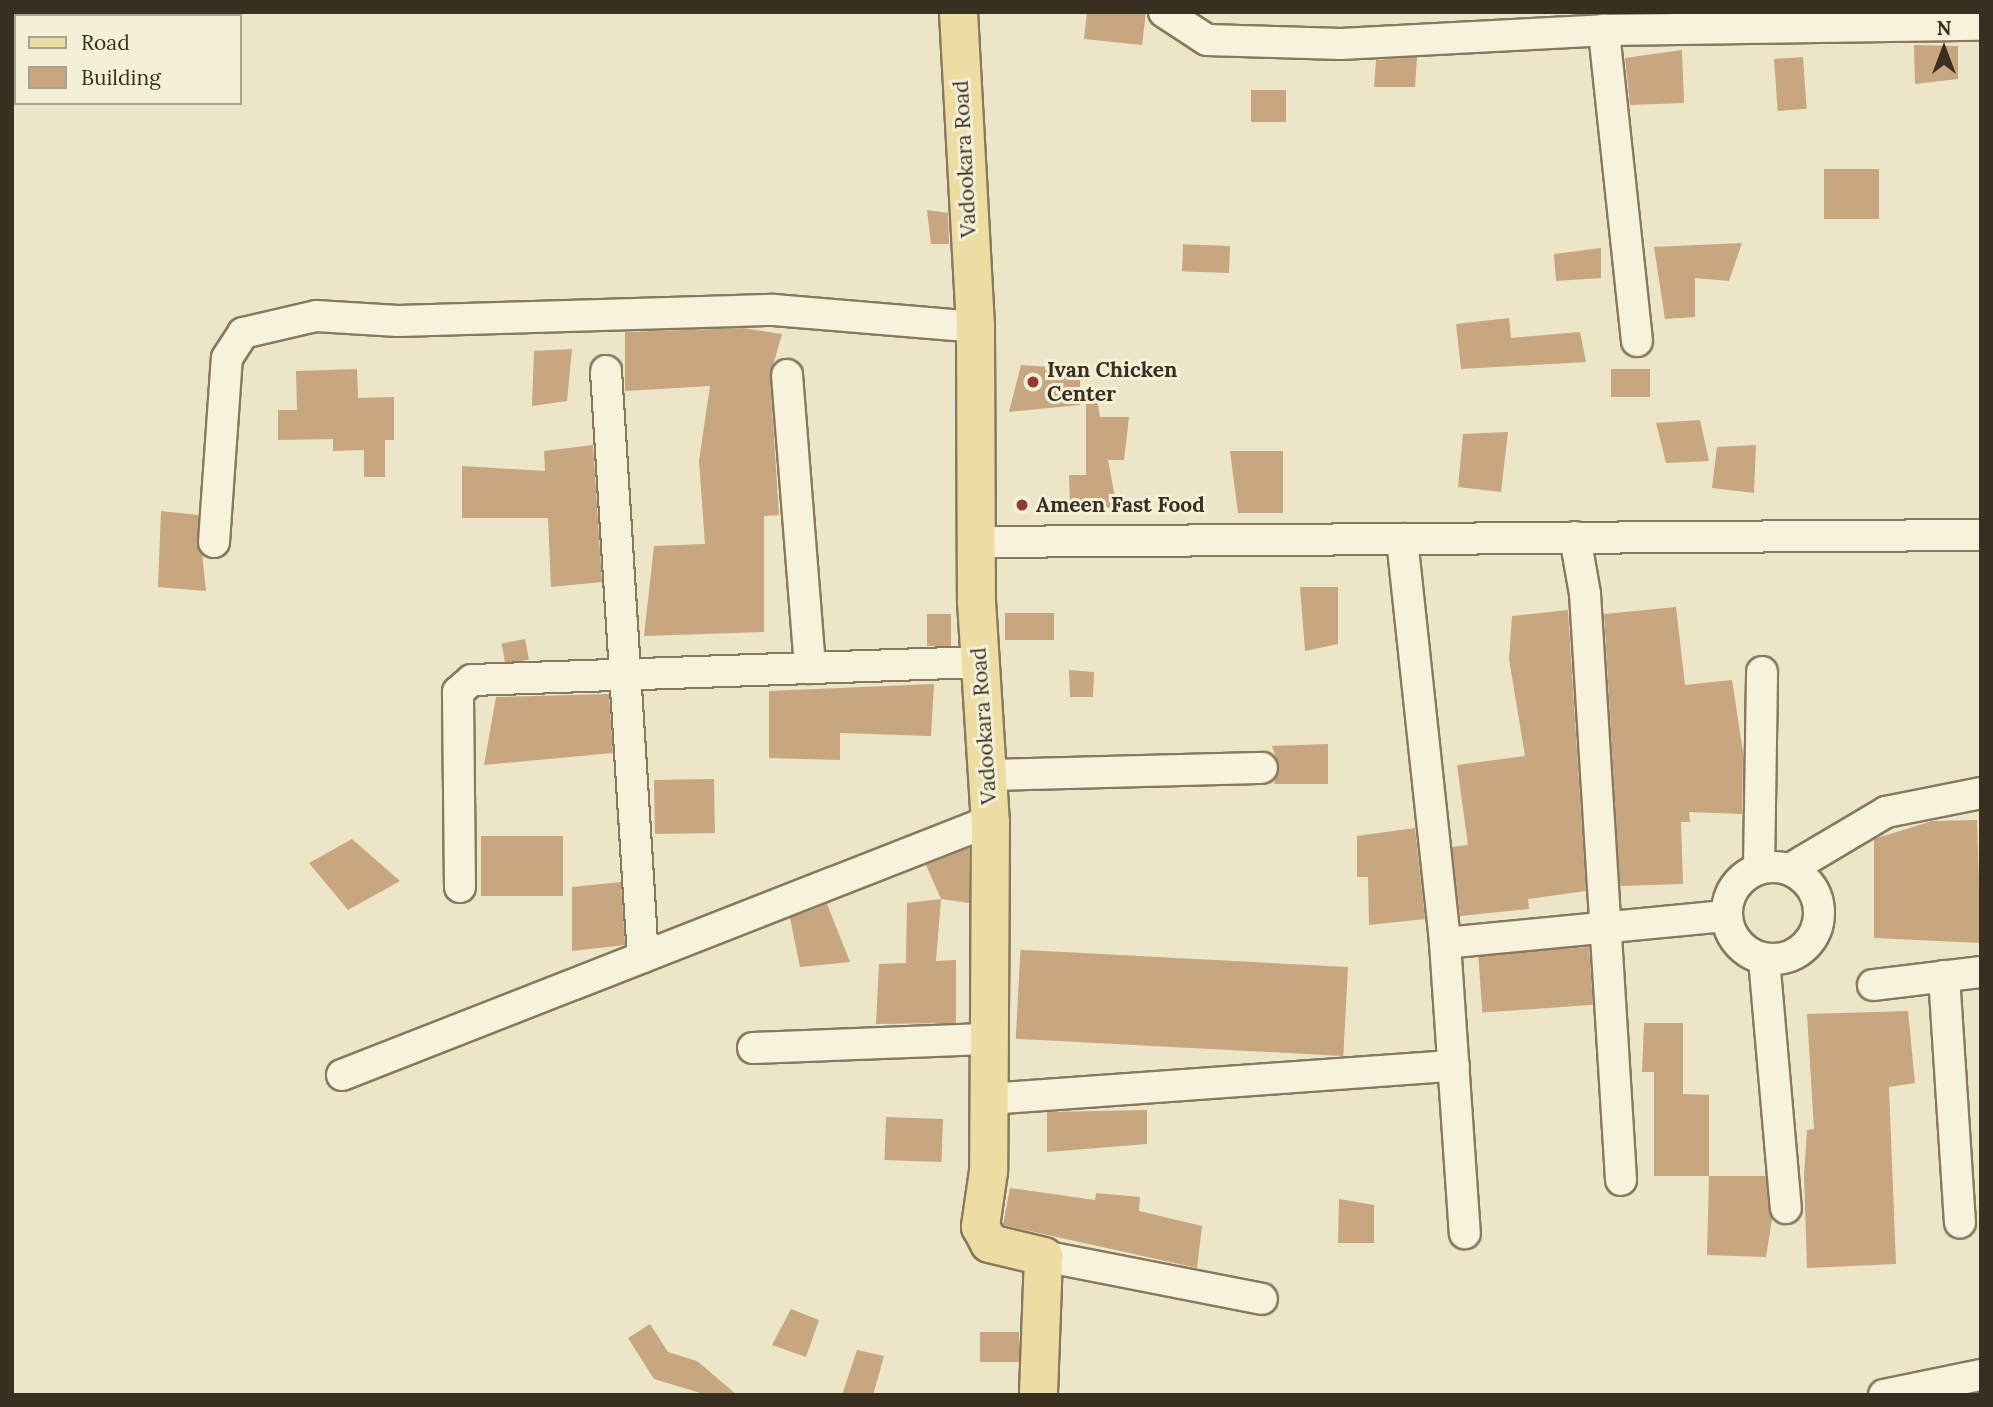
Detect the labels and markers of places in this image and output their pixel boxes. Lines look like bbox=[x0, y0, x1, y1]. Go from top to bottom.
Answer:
place label: Ivan Chicken Center bbox=[1047, 357, 1177, 407]
marker: Ivan Chicken Center bbox=[1025, 374, 1041, 390]
place label: Ameen Fast Food bbox=[1036, 492, 1205, 518]
marker: Ameen Fast Food bbox=[1014, 497, 1030, 513]

